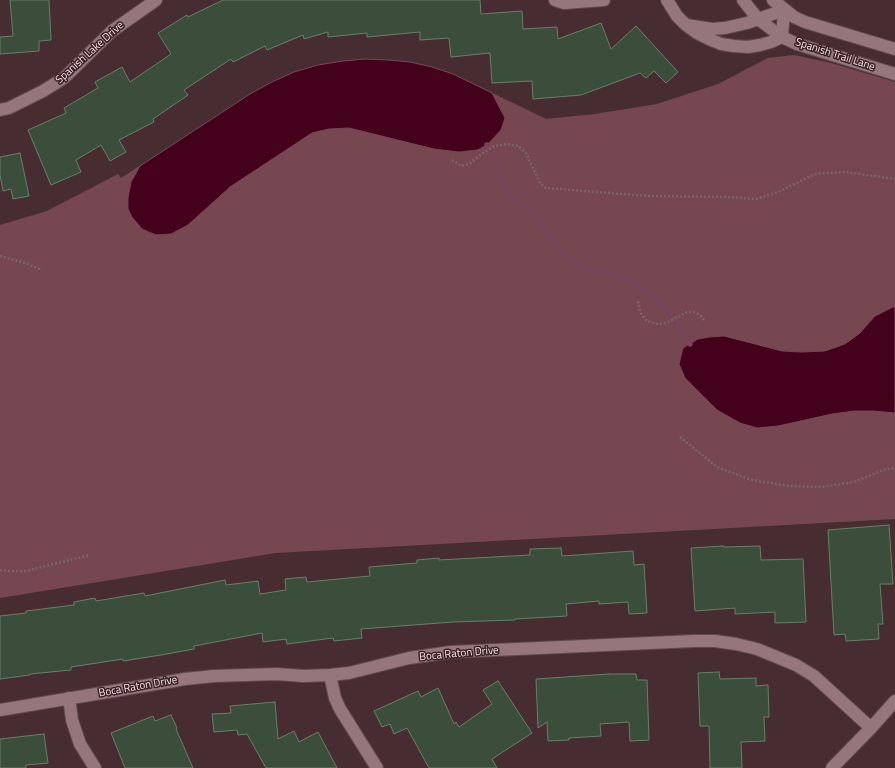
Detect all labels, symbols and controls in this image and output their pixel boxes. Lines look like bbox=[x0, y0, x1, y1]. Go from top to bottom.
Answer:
street label: Spanish Lake Drive bbox=[53, 19, 127, 87]
street label: Spanish Trail Lane bbox=[794, 36, 876, 74]
street label: Boca Raton Drive bbox=[419, 644, 499, 664]
street label: Boca Raton Drive bbox=[98, 674, 178, 700]

